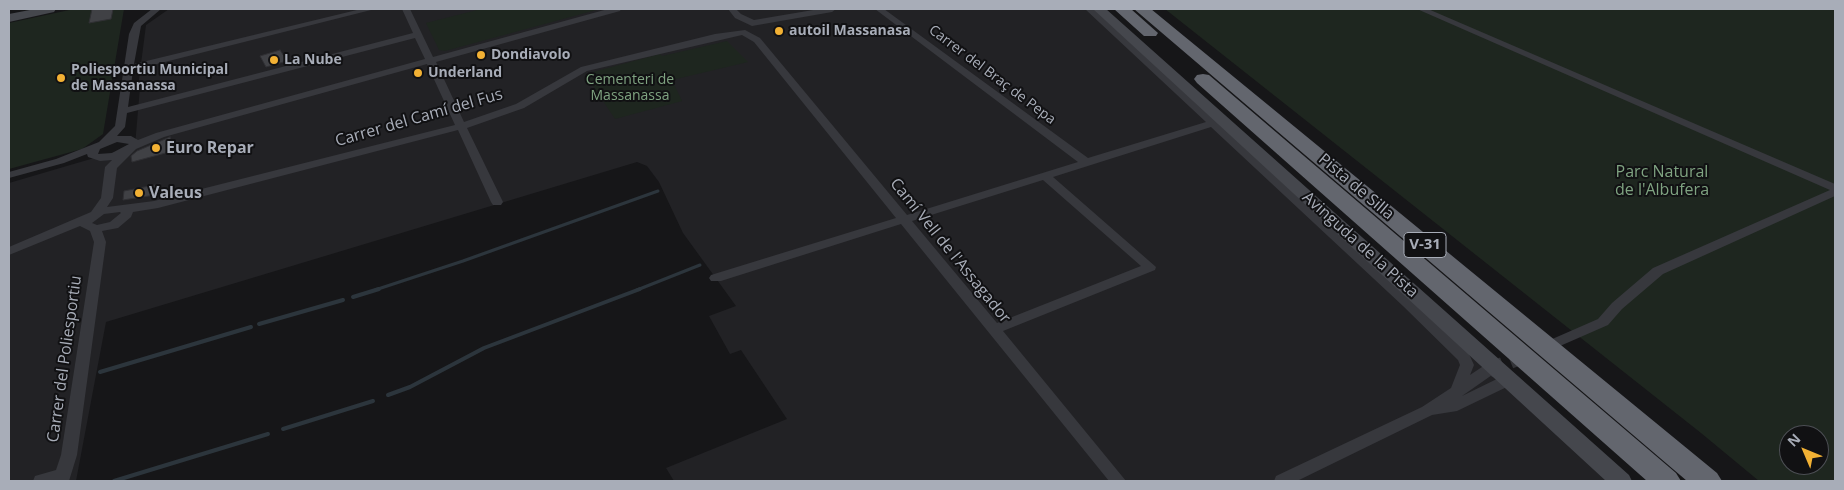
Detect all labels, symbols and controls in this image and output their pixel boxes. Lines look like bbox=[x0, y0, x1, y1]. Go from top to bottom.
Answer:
street label: Carrer del Braç de Pepa bbox=[925, 22, 1059, 128]
place label: autoil Massanasa bbox=[789, 23, 911, 39]
marker: autoil Massanasa bbox=[773, 25, 785, 37]
place label: Dondiavolo bbox=[491, 47, 570, 63]
marker: Dondiavolo bbox=[475, 49, 487, 61]
place label: La Nube bbox=[284, 52, 342, 68]
marker: La Nube bbox=[268, 54, 280, 66]
place label: Poliesportiu Municipal de Massanassa bbox=[71, 62, 228, 94]
place label: Underland bbox=[428, 65, 502, 81]
marker: Underland bbox=[412, 67, 424, 79]
marker: Poliesportiu Municipal de Massanassa bbox=[55, 72, 67, 84]
park label: Cementeri de Massanassa bbox=[586, 72, 674, 104]
street label: Carrer del Camí del Fus bbox=[333, 85, 505, 151]
place label: Euro Repar bbox=[166, 138, 254, 158]
marker: Euro Repar bbox=[150, 142, 162, 154]
street label: Pista de Silla bbox=[1314, 150, 1398, 224]
park label: Parc Natural de l'Albufera bbox=[1615, 162, 1709, 200]
street label: Camí Vell de l'Assagador bbox=[886, 175, 1014, 327]
place label: Valeus bbox=[149, 183, 202, 203]
marker: Valeus bbox=[133, 187, 145, 199]
street label: Avinguda de la Pista bbox=[1298, 188, 1422, 302]
road number: V-31 bbox=[1404, 232, 1446, 258]
street label: Carrer del Poliesportiu bbox=[44, 274, 86, 444]
north arrow bbox=[1779, 425, 1829, 475]
text: N bbox=[1783, 429, 1804, 450]

